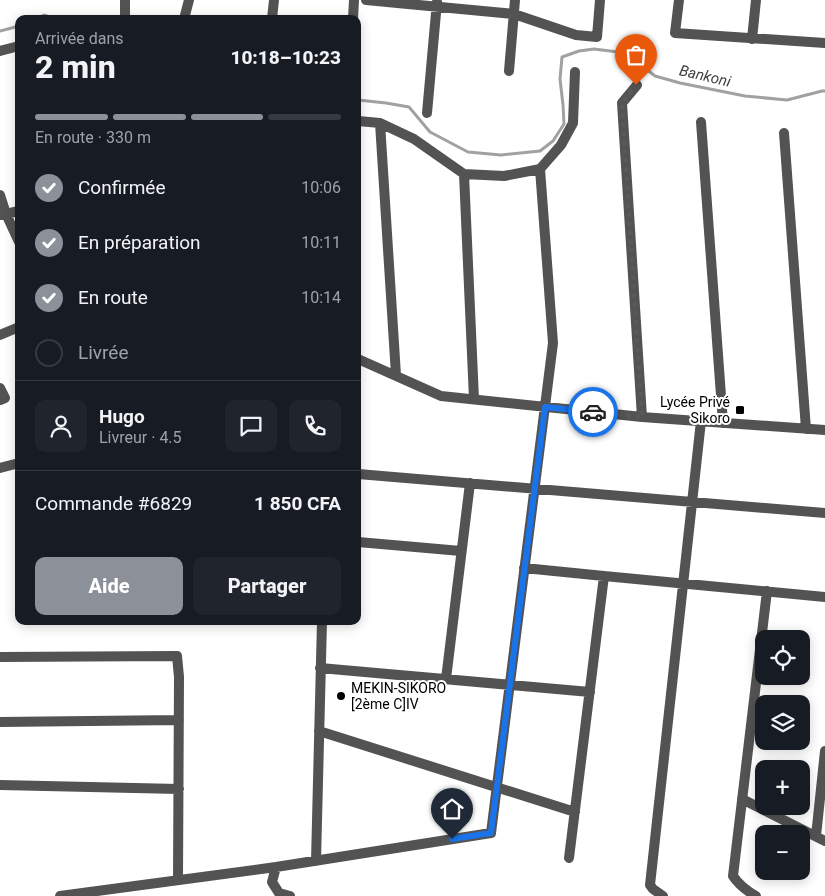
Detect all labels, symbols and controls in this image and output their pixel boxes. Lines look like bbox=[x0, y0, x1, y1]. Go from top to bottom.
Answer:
text: Arrivée dans bbox=[35, 29, 124, 48]
pin bbox=[615, 34, 657, 85]
icon: bag bbox=[622, 41, 650, 69]
text: 10:18–10:23 bbox=[230, 46, 341, 69]
text: 2 min bbox=[35, 48, 116, 86]
water label: Bankoni bbox=[678, 61, 733, 91]
text: En route · 330 m bbox=[35, 128, 151, 147]
icon: check bbox=[35, 174, 63, 202]
text: Confirmée bbox=[78, 176, 165, 199]
text: 10:06 bbox=[301, 178, 341, 197]
icon: check bbox=[35, 229, 63, 257]
text: En préparation bbox=[78, 231, 201, 254]
text: 10:11 bbox=[301, 233, 341, 252]
icon: check bbox=[35, 284, 63, 312]
text: En route bbox=[78, 286, 148, 309]
text: 10:14 bbox=[301, 288, 341, 307]
text: Livrée bbox=[78, 341, 128, 364]
courier bbox=[568, 387, 618, 437]
place label: Lycée Privé Sikoro bbox=[660, 394, 730, 426]
icon: car bbox=[579, 398, 607, 426]
button: person bbox=[35, 400, 87, 452]
button: chat bbox=[225, 400, 277, 452]
button: phone bbox=[289, 400, 341, 452]
marker: Lycée Privé Sikoro bbox=[734, 404, 746, 416]
text: Hugo bbox=[99, 405, 145, 428]
text: Livreur · 4.5 bbox=[99, 428, 182, 447]
text: Commande #6829 bbox=[35, 492, 192, 515]
text: 1 850 CFA bbox=[254, 492, 341, 515]
button: Aide bbox=[35, 557, 183, 615]
button: Partager bbox=[193, 557, 341, 615]
map controls bbox=[755, 630, 810, 880]
button: locate bbox=[755, 630, 810, 685]
place label: MEKIN-SIKORO [2ème C]IV bbox=[351, 680, 446, 712]
marker: MEKIN-SIKORO [2ème C]IV bbox=[335, 690, 347, 702]
button: layers bbox=[755, 695, 810, 750]
button: + bbox=[755, 760, 810, 815]
pin bbox=[431, 788, 473, 839]
icon: home bbox=[438, 795, 466, 823]
button: − bbox=[755, 825, 810, 880]

